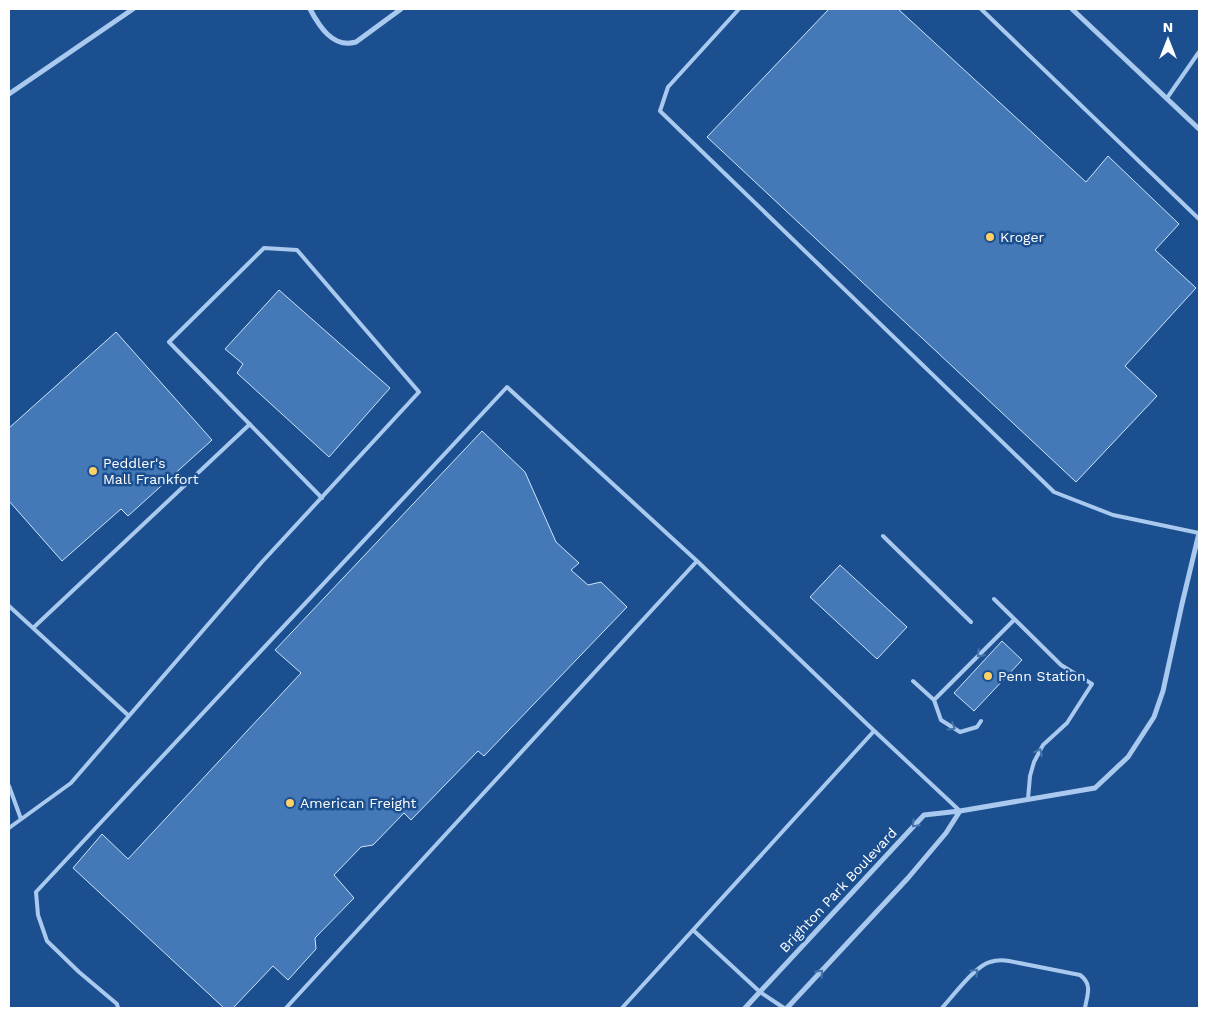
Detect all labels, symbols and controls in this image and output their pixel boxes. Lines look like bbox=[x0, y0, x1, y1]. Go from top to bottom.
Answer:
north arrow bbox=[1143, 15, 1193, 65]
text: N bbox=[1163, 19, 1173, 35]
place label: Kroger bbox=[1000, 229, 1045, 245]
marker: Kroger bbox=[984, 231, 996, 243]
place label: Peddler's Mall Frankfort bbox=[103, 455, 199, 487]
marker: Peddler's Mall Frankfort bbox=[87, 465, 99, 477]
one-way arrow bbox=[977, 648, 986, 657]
place label: Penn Station bbox=[998, 668, 1086, 684]
marker: Penn Station bbox=[982, 670, 994, 682]
one-way arrow bbox=[946, 720, 955, 730]
one-way arrow bbox=[1033, 749, 1043, 758]
place label: American Freight bbox=[300, 795, 417, 811]
marker: American Freight bbox=[284, 797, 296, 809]
one-way arrow bbox=[912, 818, 921, 827]
street label: Brighton Park Boulevard bbox=[776, 824, 900, 956]
one-way arrow bbox=[814, 969, 823, 978]
one-way arrow bbox=[969, 969, 978, 978]

